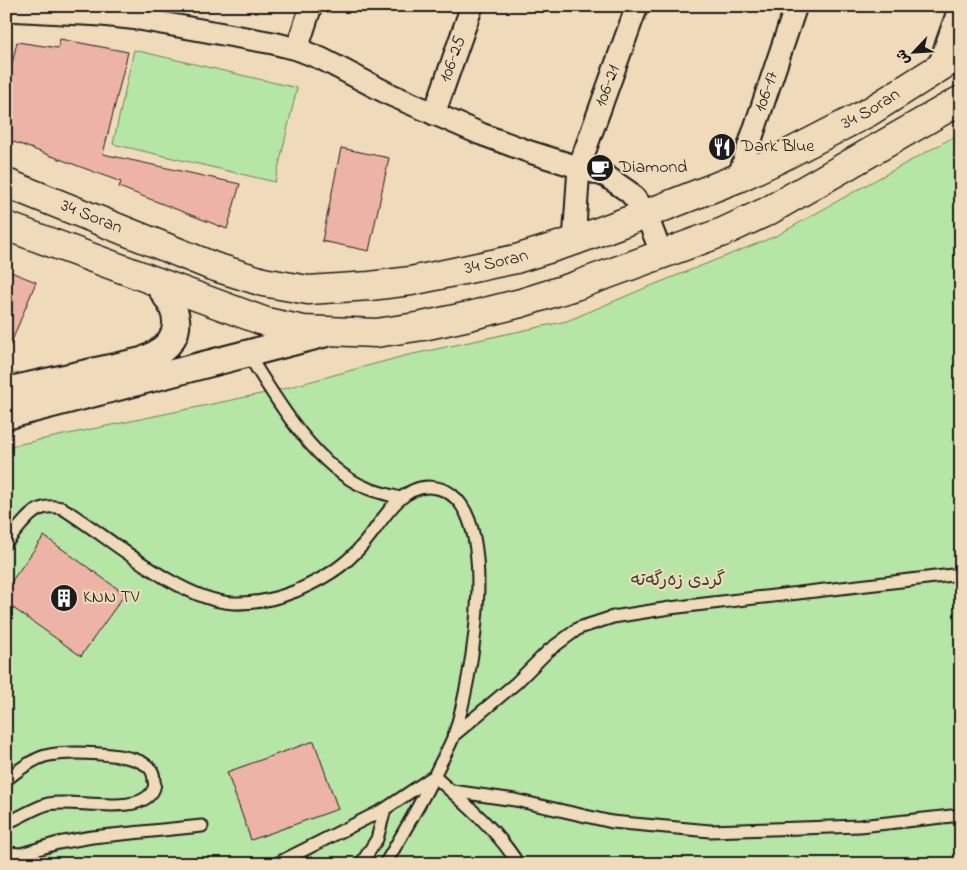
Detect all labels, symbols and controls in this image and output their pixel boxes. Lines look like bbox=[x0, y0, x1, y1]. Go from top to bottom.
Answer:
north arrow bbox=[890, 28, 940, 78]
street label: 106-25 bbox=[433, 33, 473, 86]
text: ش bbox=[891, 45, 916, 68]
street label: 106-21 bbox=[589, 61, 628, 111]
street label: 106-17 bbox=[748, 67, 786, 116]
street label: 34 Soran bbox=[837, 82, 906, 137]
restaurant icon: Dark Blue bbox=[707, 132, 737, 162]
place label: Dark Blue bbox=[740, 134, 815, 160]
cafe icon: Diamond bbox=[585, 153, 615, 183]
place label: Diamond bbox=[618, 155, 688, 181]
street label: 34 Soran bbox=[57, 193, 126, 242]
street label: 34 Soran bbox=[462, 243, 532, 282]
park label: گردی زەرگەتە bbox=[631, 568, 726, 594]
building icon: KNN TV bbox=[49, 583, 79, 613]
place label: KNN TV bbox=[83, 585, 140, 611]

